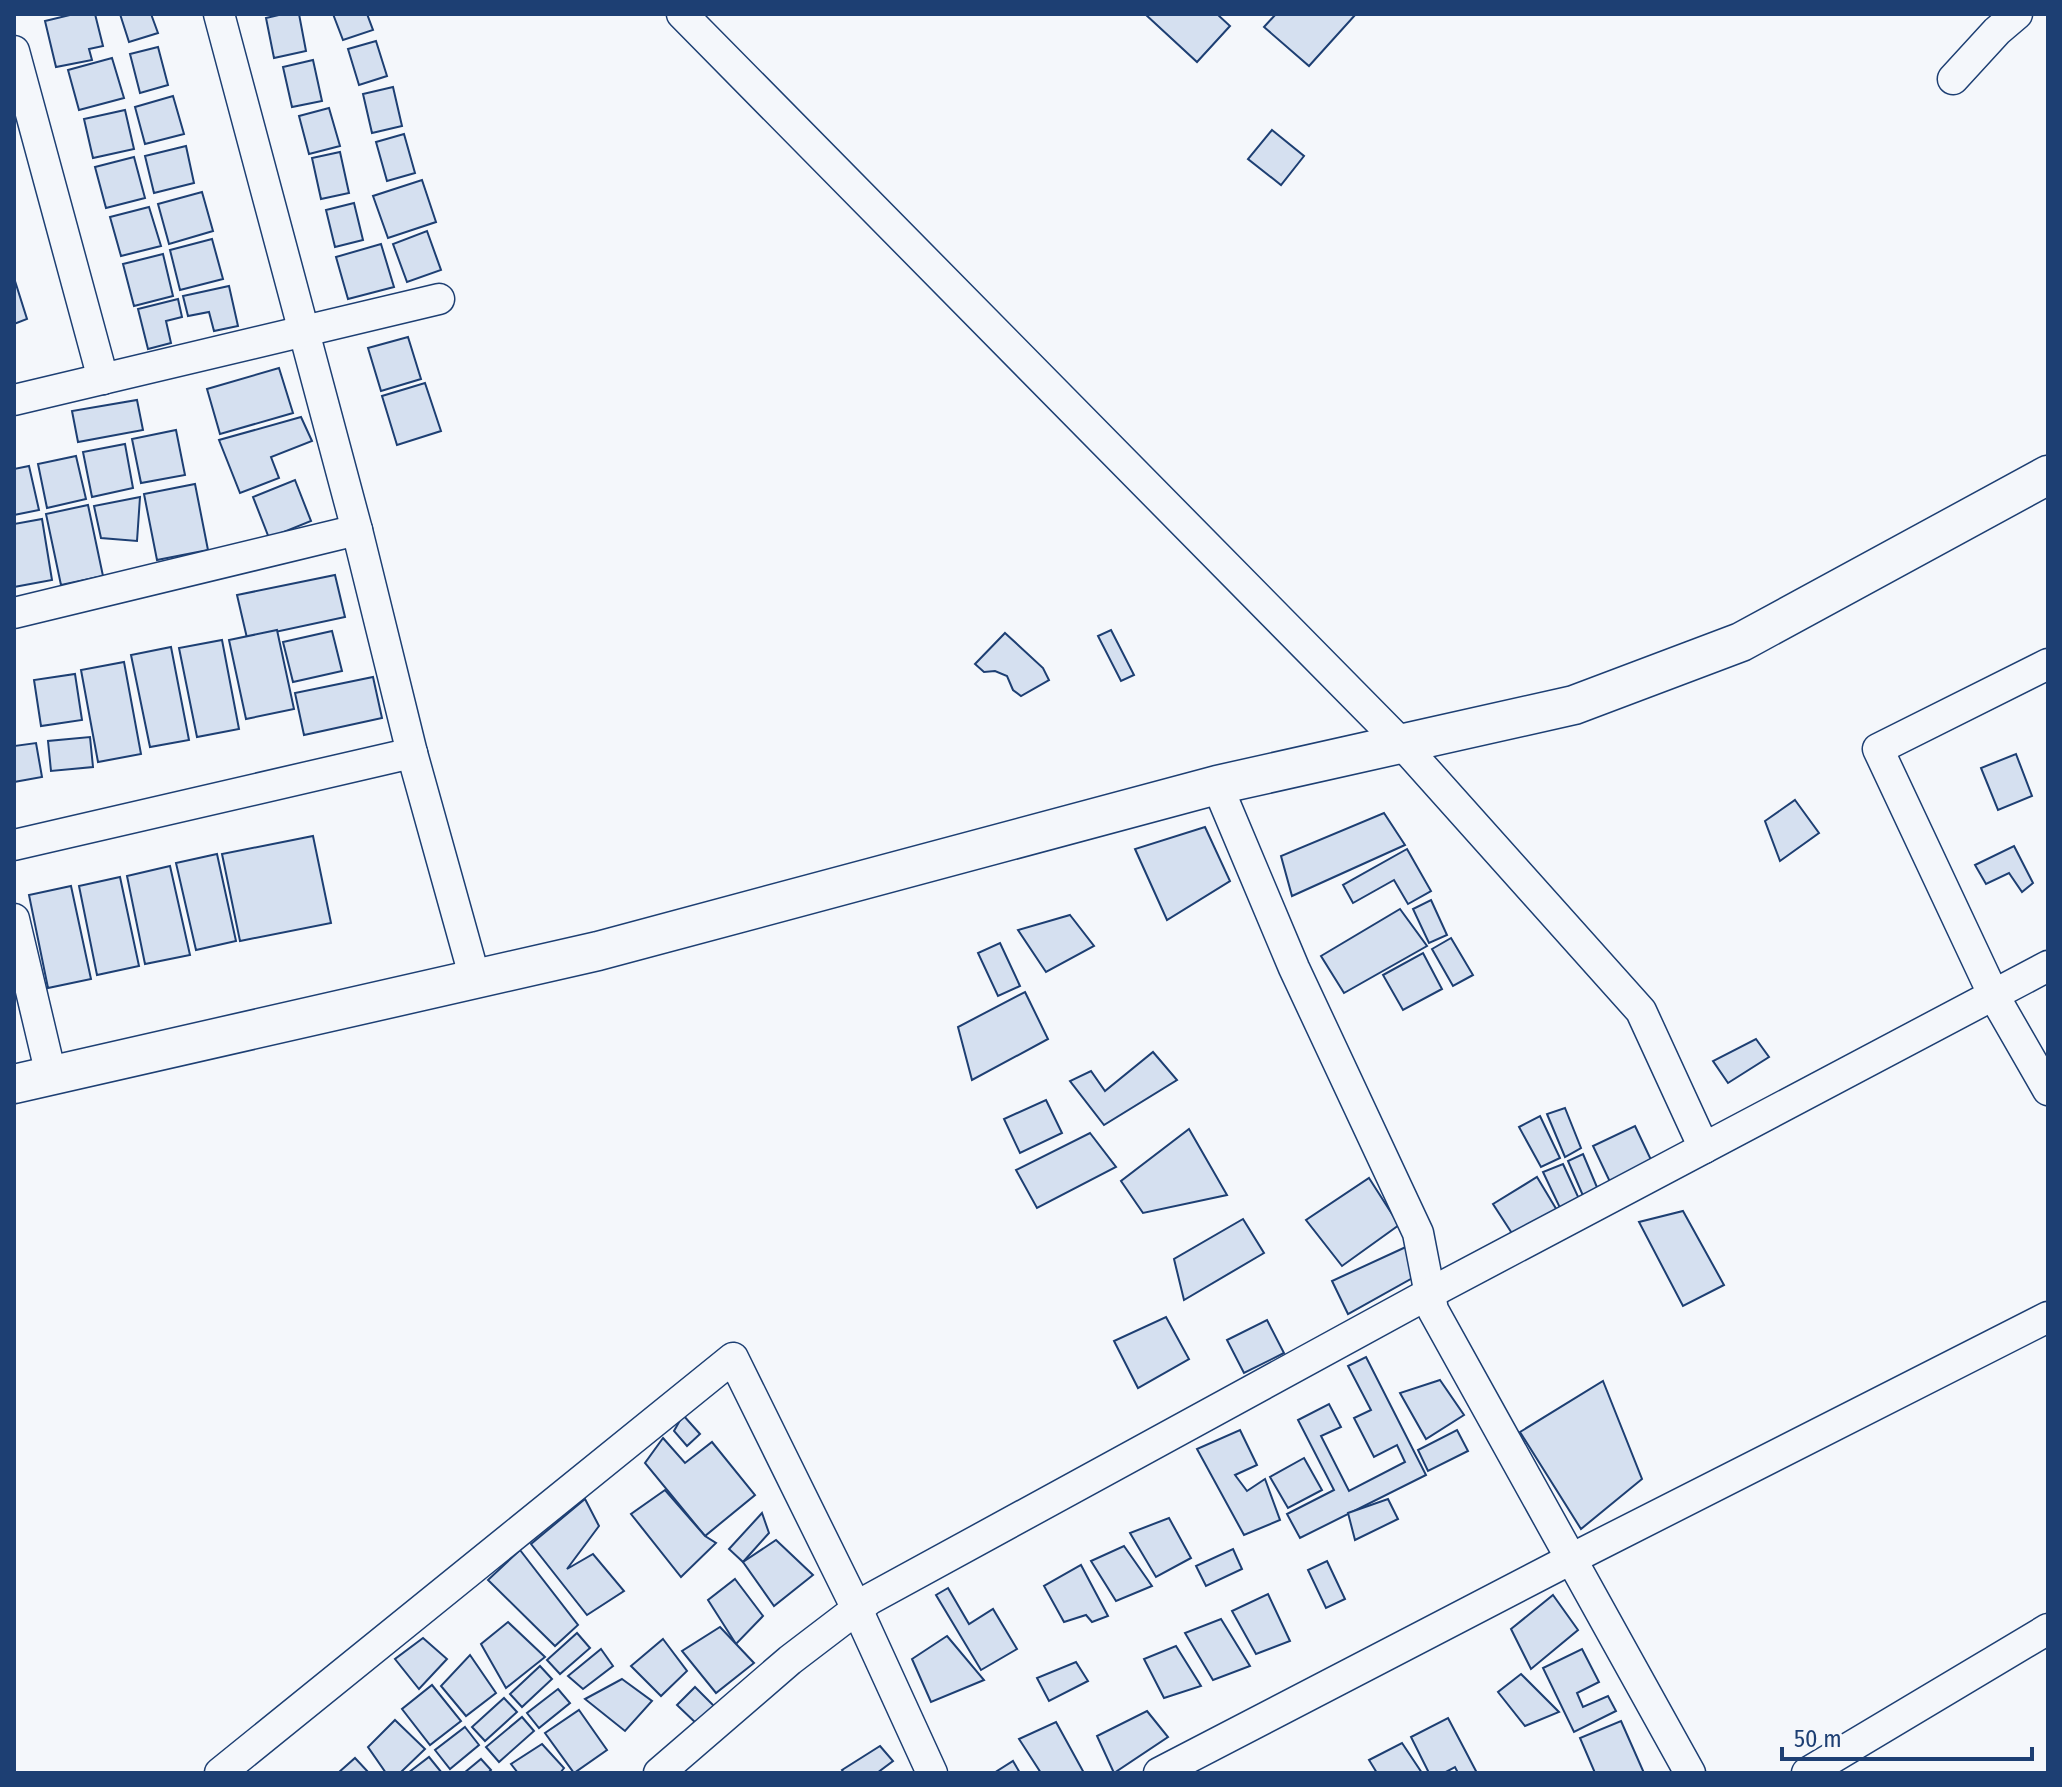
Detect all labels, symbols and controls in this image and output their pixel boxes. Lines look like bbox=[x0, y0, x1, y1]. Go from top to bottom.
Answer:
scale bar bbox=[1782, 1711, 2032, 1761]
text: 50 m bbox=[1794, 1725, 1842, 1753]

